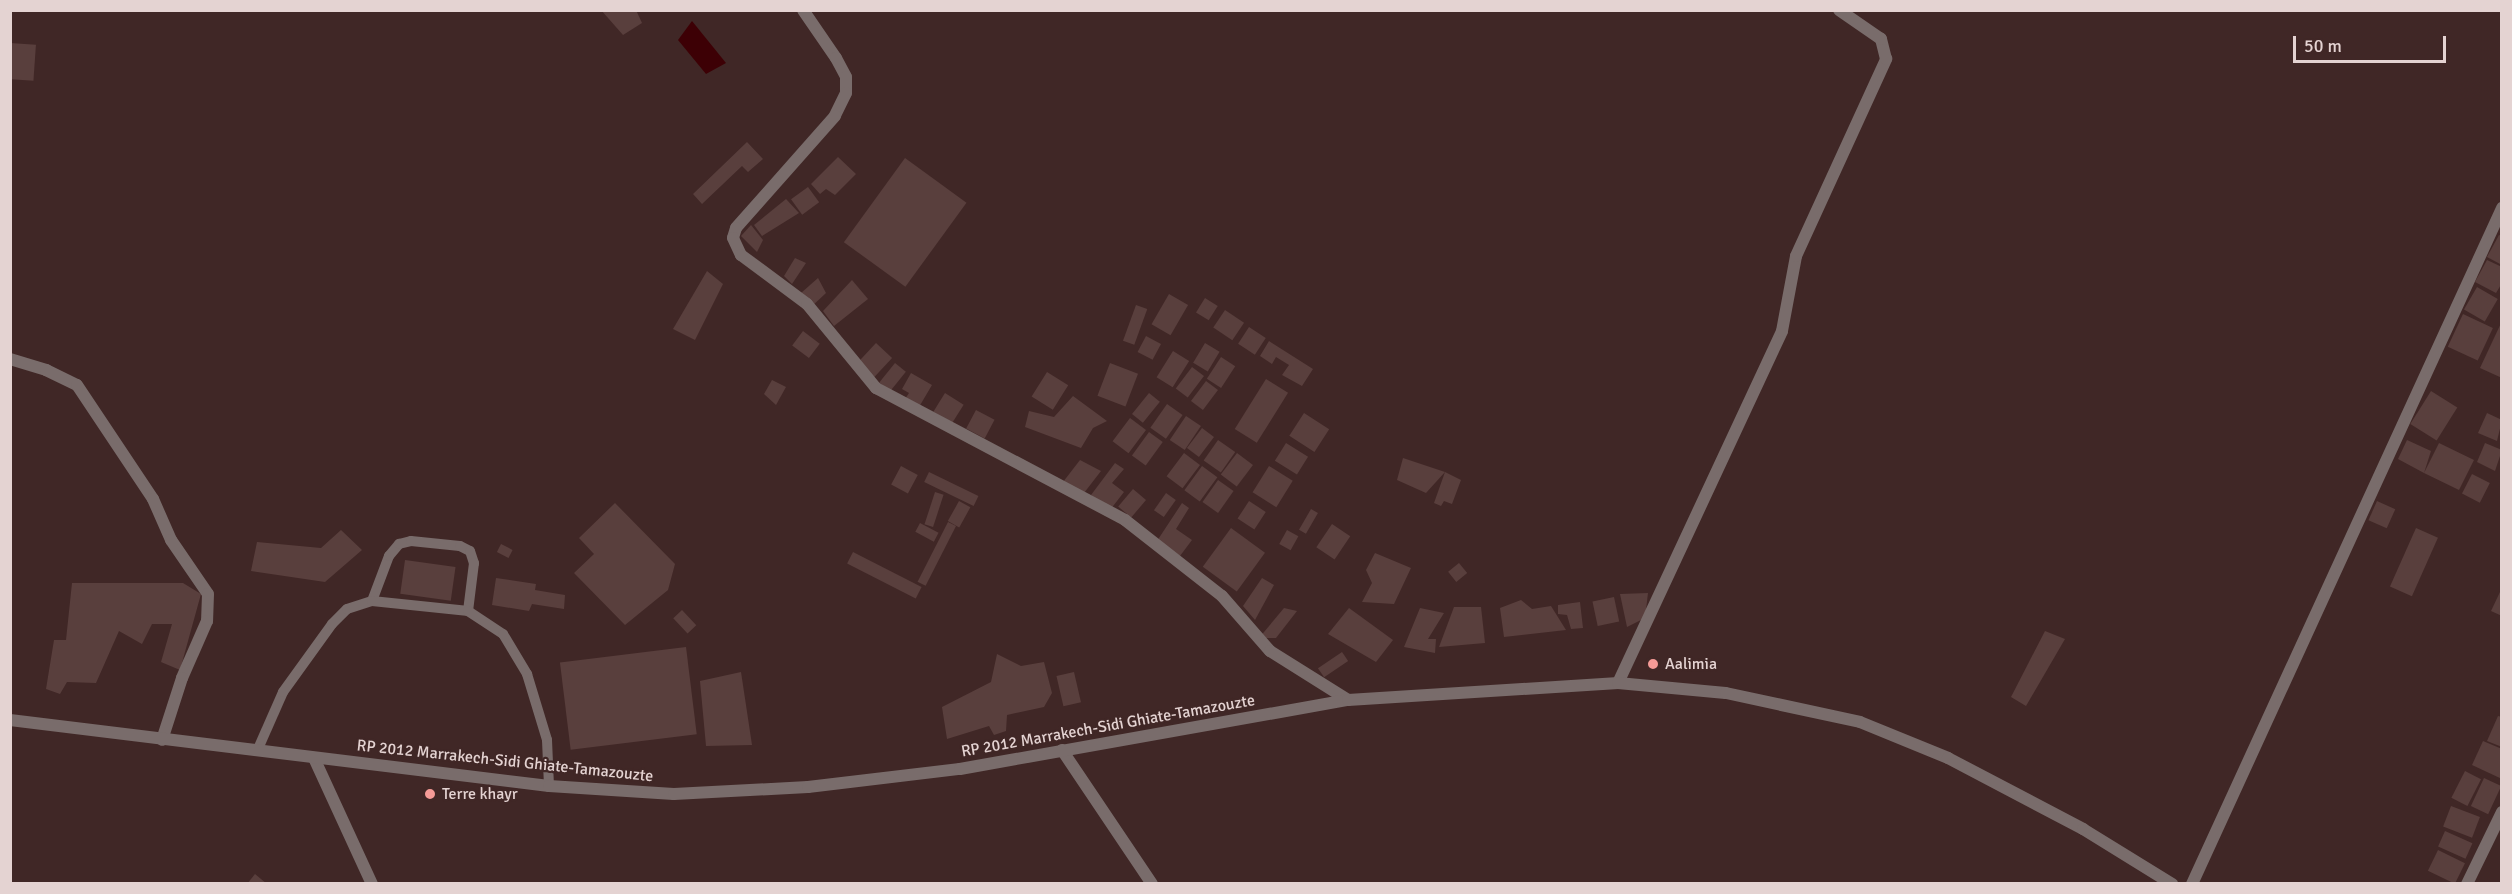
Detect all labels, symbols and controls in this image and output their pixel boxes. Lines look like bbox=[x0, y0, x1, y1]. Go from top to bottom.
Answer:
scale bar bbox=[2296, 24, 2449, 62]
text: 50 m bbox=[2304, 35, 2342, 57]
place label: Aalimia bbox=[1665, 654, 1717, 674]
marker: Aalimia bbox=[1646, 657, 1660, 671]
street label: RP 2012 Marrakech-Sidi Ghiate-Tamazouzte bbox=[960, 691, 1256, 761]
street label: RP 2012 Marrakech-Sidi Ghiate-Tamazouzte bbox=[356, 736, 654, 786]
place label: Terre khayr bbox=[442, 784, 518, 804]
marker: Terre khayr bbox=[423, 787, 437, 801]

